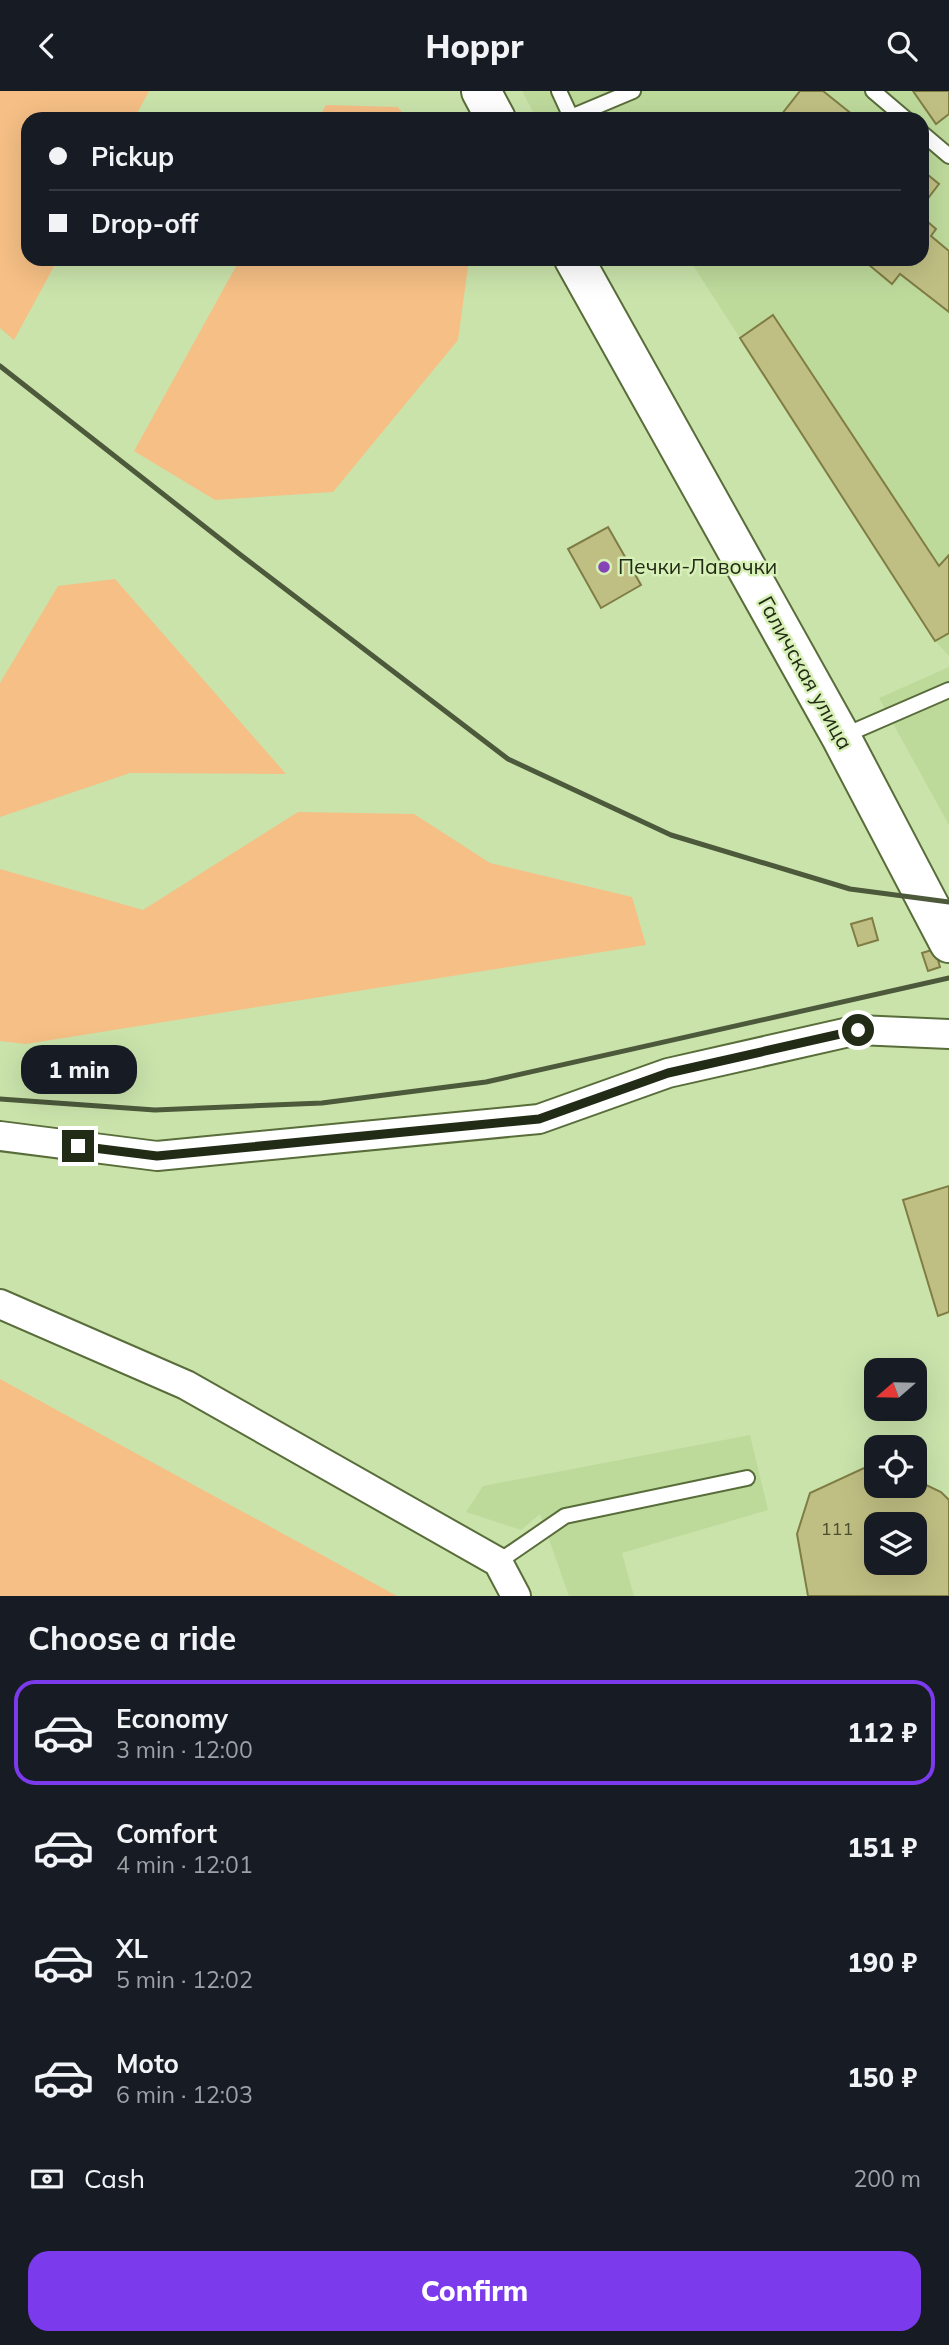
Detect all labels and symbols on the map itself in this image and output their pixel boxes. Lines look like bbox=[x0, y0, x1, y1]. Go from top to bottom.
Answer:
place label: Печки-Лавочки bbox=[618, 553, 777, 579]
marker: Печки-Лавочки bbox=[596, 559, 612, 575]
street label: Галичская улица bbox=[753, 591, 859, 754]
route start bbox=[842, 1014, 874, 1046]
callout: 1 min bbox=[20, 1045, 136, 1093]
route end bbox=[62, 1130, 94, 1162]
north arrow bbox=[864, 1358, 928, 1421]
house number: 111 bbox=[821, 1517, 853, 1540]

